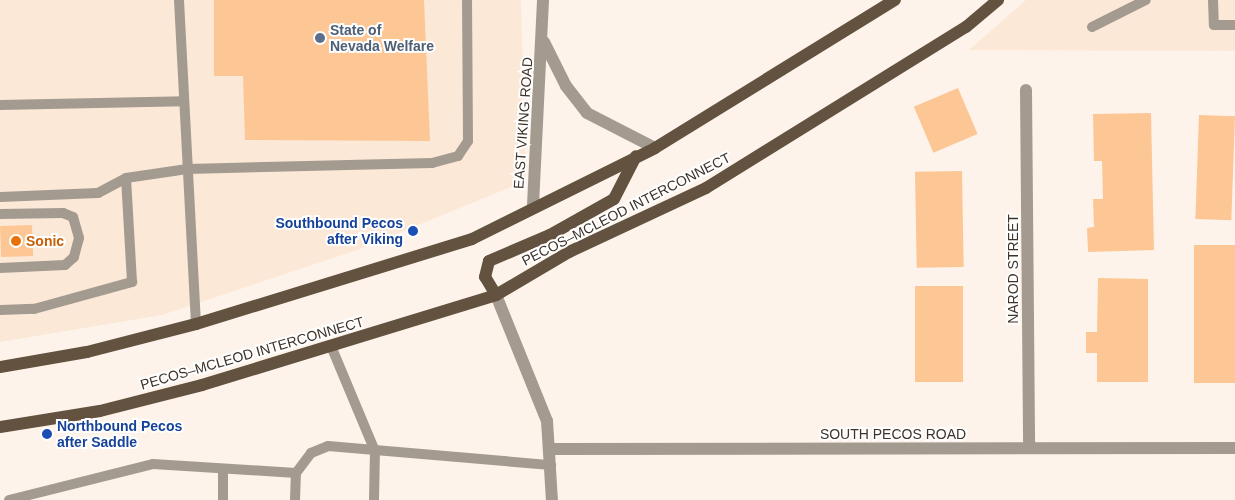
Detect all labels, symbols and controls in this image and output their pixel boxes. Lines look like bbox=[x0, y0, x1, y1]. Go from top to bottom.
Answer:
place label: State of Nevada Welfare bbox=[330, 22, 434, 54]
marker: State of Nevada Welfare bbox=[314, 32, 326, 44]
street label: EAST VIKING ROAD bbox=[510, 56, 536, 190]
street label: PECOS–MCLEOD INTERCONNECT bbox=[519, 149, 733, 269]
street label: NAROD STREET bbox=[1005, 214, 1021, 324]
place label: Southbound Pecos after Viking bbox=[275, 215, 403, 248]
marker: Southbound Pecos after Viking bbox=[407, 225, 419, 237]
place label: Sonic bbox=[26, 233, 64, 249]
marker: Sonic bbox=[10, 235, 22, 247]
street label: PECOS–MCLEOD INTERCONNECT bbox=[138, 313, 366, 393]
place label: Northbound Pecos after Saddle bbox=[57, 418, 182, 451]
street label: SOUTH PECOS ROAD bbox=[820, 426, 966, 442]
marker: Northbound Pecos after Saddle bbox=[41, 428, 53, 440]

